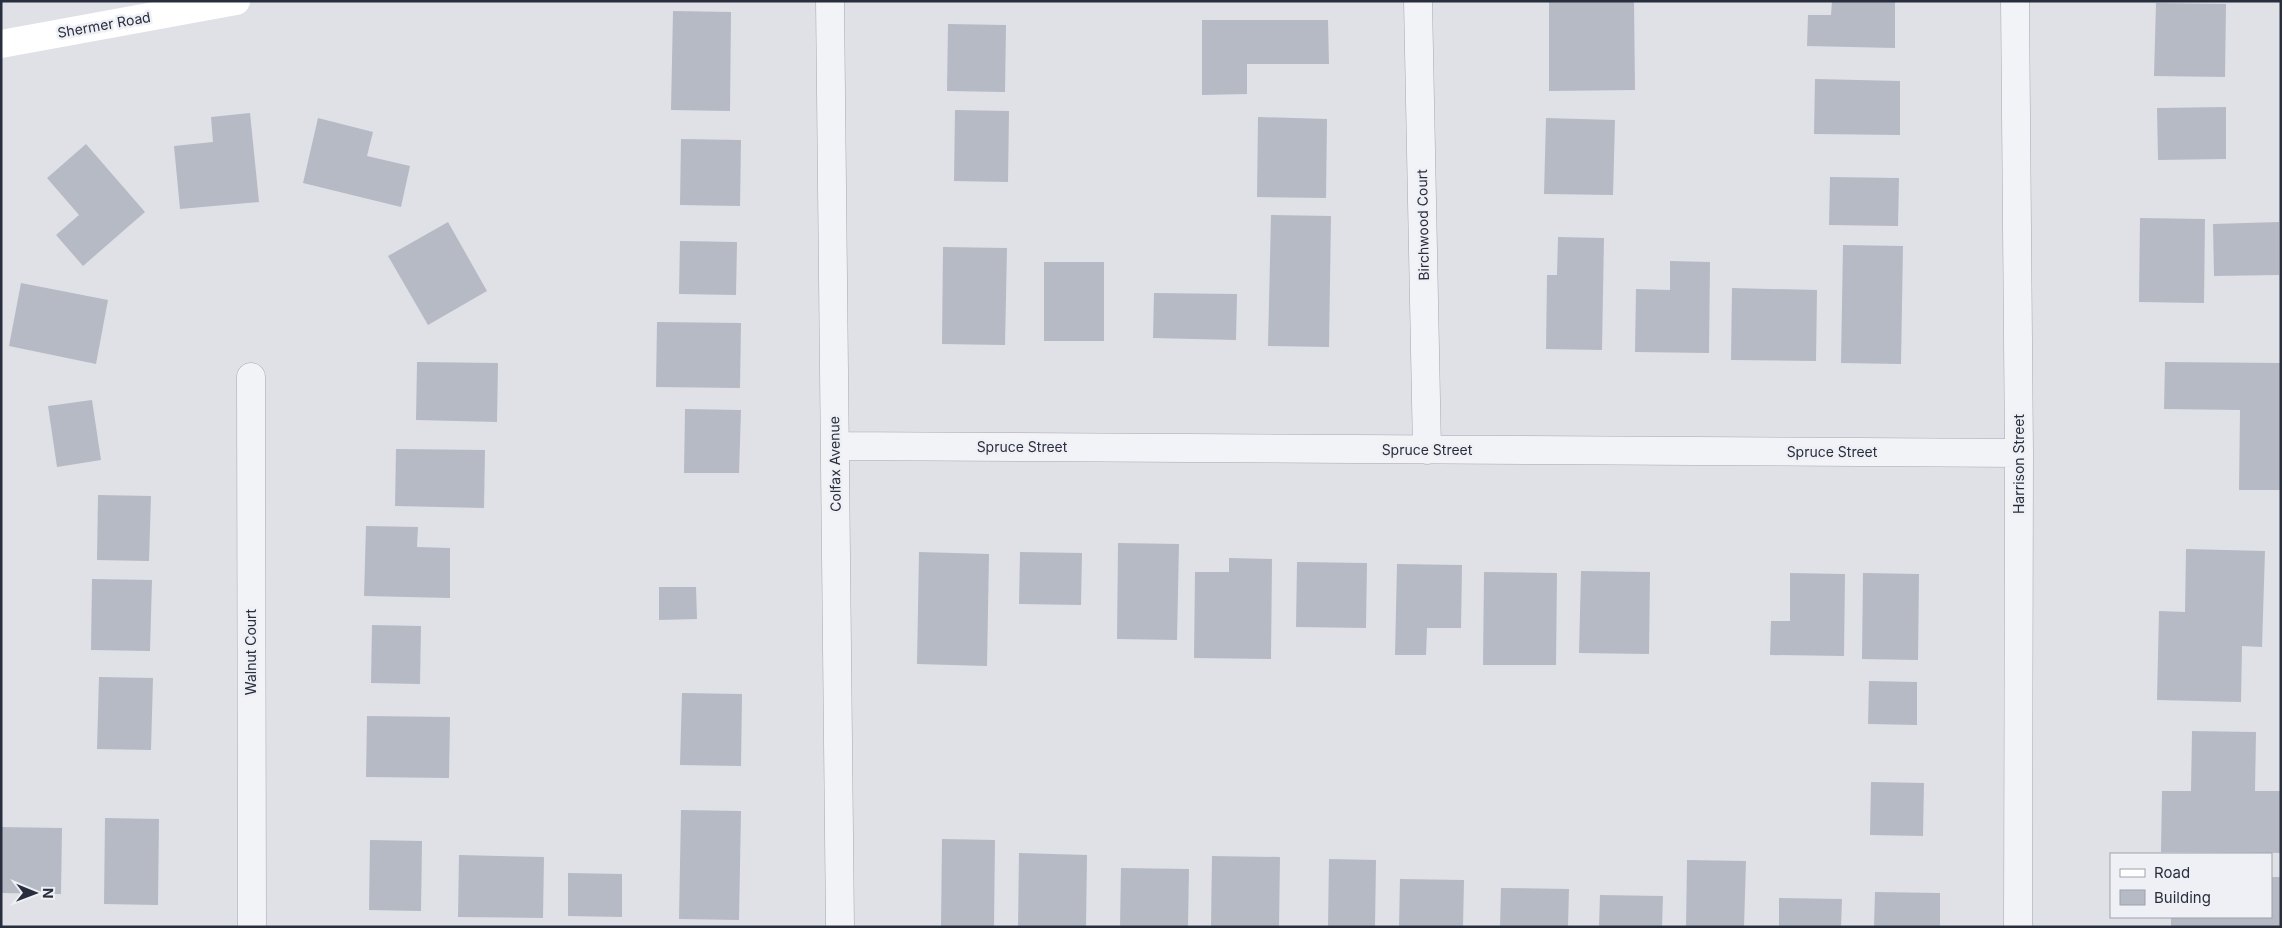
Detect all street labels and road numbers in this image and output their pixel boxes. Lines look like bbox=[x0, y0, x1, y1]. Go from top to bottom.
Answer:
street label: Shermer Road bbox=[56, 8, 152, 41]
street label: Birchwood Court bbox=[1413, 169, 1432, 281]
street label: Harrison Street bbox=[2010, 414, 2027, 514]
street label: Colfax Avenue bbox=[825, 416, 844, 512]
street label: Spruce Street bbox=[977, 438, 1068, 455]
street label: Spruce Street bbox=[1382, 441, 1473, 458]
street label: Spruce Street bbox=[1787, 443, 1878, 460]
street label: Walnut Court bbox=[242, 608, 259, 695]

